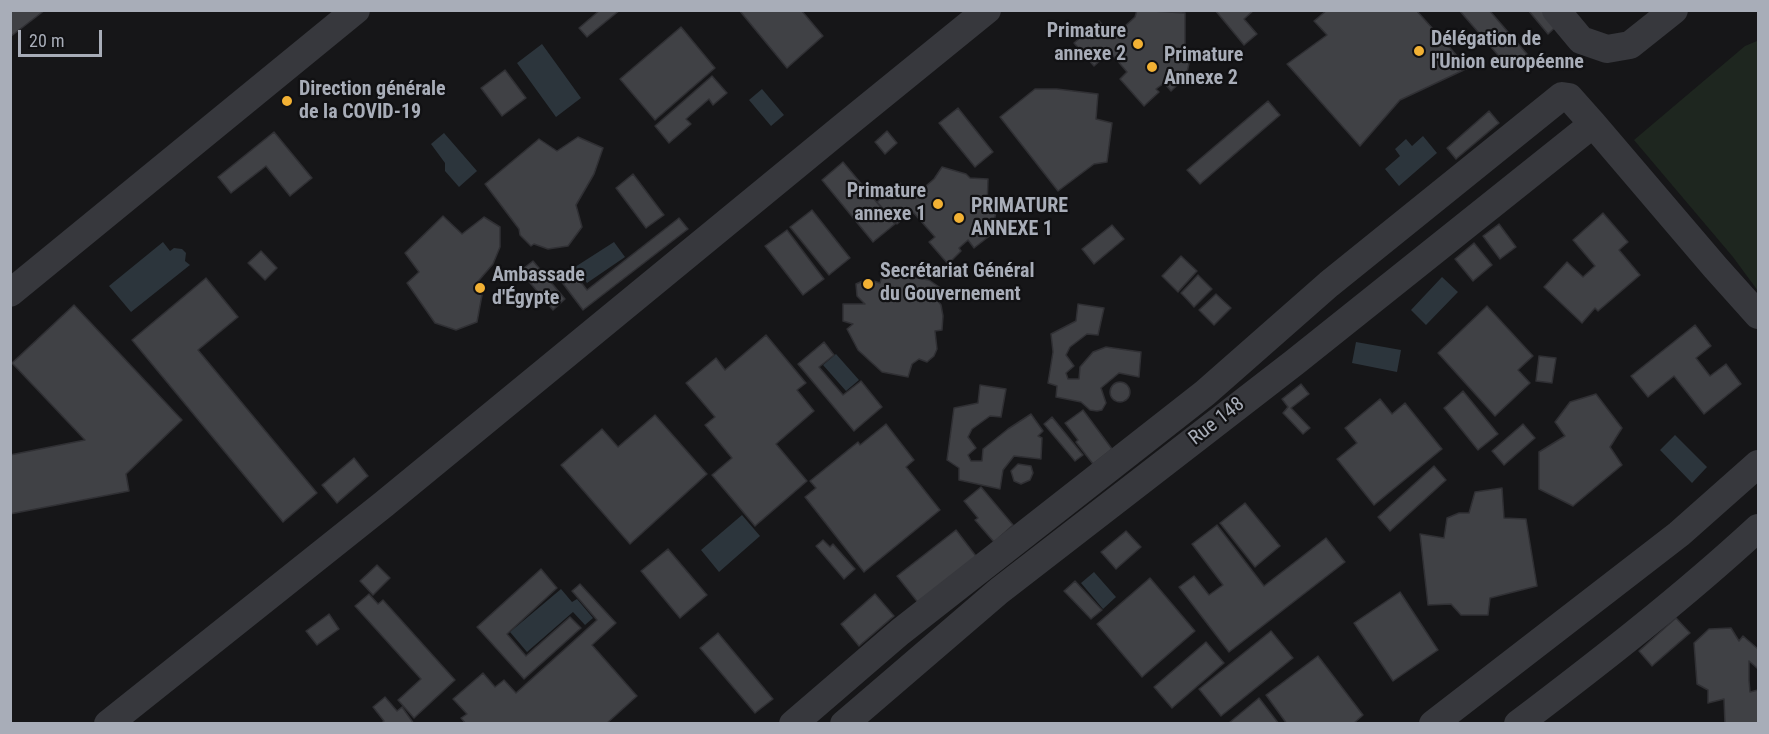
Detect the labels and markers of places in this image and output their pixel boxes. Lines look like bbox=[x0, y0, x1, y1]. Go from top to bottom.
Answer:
place label: Primature annexe 2 bbox=[1047, 20, 1126, 67]
place label: Délégation de l'Union européenne bbox=[1431, 28, 1584, 75]
marker: Primature annexe 2 bbox=[1131, 37, 1145, 51]
place label: Primature Annexe 2 bbox=[1164, 44, 1243, 91]
marker: Délégation de l'Union européenne bbox=[1412, 44, 1426, 58]
marker: Primature Annexe 2 bbox=[1145, 60, 1159, 74]
place label: Direction générale de la COVID-19 bbox=[299, 78, 446, 125]
marker: Direction générale de la COVID-19 bbox=[280, 94, 294, 108]
place label: Primature annexe 1 bbox=[847, 180, 926, 227]
place label: PRIMATURE ANNEXE 1 bbox=[971, 195, 1068, 242]
marker: Primature annexe 1 bbox=[931, 197, 945, 211]
marker: PRIMATURE ANNEXE 1 bbox=[952, 211, 966, 225]
place label: Secrétariat Général du Gouvernement bbox=[880, 260, 1034, 307]
place label: Ambassade d'Égypte bbox=[492, 264, 585, 311]
marker: Secrétariat Général du Gouvernement bbox=[861, 277, 875, 291]
marker: Ambassade d'Égypte bbox=[473, 281, 487, 295]

